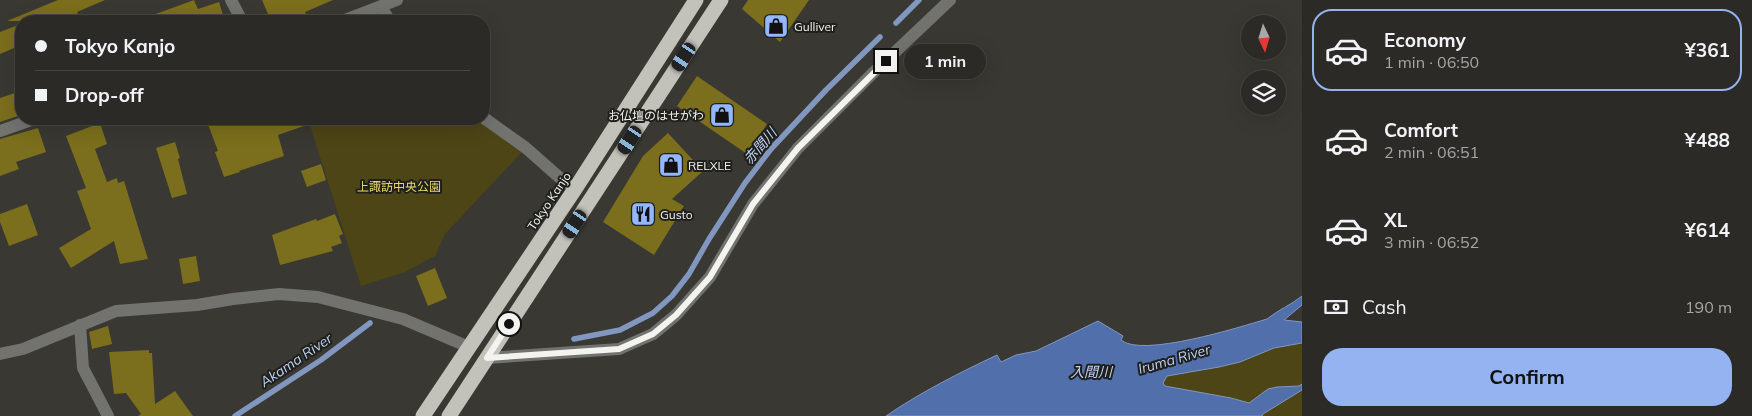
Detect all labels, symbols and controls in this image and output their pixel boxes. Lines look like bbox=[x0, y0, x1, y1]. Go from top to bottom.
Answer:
shop icon: Gulliver bbox=[763, 13, 789, 39]
north arrow bbox=[1241, 15, 1286, 60]
map controls bbox=[1241, 15, 1286, 115]
place label: Gulliver bbox=[794, 19, 836, 34]
icon: car bbox=[1324, 28, 1369, 73]
text: Economy bbox=[1384, 28, 1466, 52]
text: Tokyo Kanjo bbox=[65, 34, 175, 58]
text: ¥361 bbox=[1684, 38, 1730, 62]
car bbox=[669, 40, 698, 74]
callout: 1 min bbox=[904, 44, 986, 78]
route end bbox=[875, 50, 897, 72]
text: 1 min bbox=[924, 51, 966, 71]
text: 1 min · 06:50 bbox=[1384, 52, 1479, 72]
button: layers bbox=[1241, 70, 1286, 115]
text: Drop-off bbox=[65, 83, 143, 107]
shop icon: お仏壇のはせがわ bbox=[709, 102, 735, 128]
place label: お仏壇のはせがわ bbox=[608, 108, 704, 123]
icon: car bbox=[1324, 118, 1369, 163]
text: Comfort bbox=[1384, 118, 1458, 142]
car bbox=[615, 123, 644, 157]
water label: 赤間川 bbox=[739, 123, 782, 168]
text: ¥488 bbox=[1684, 128, 1730, 152]
text: 2 min · 06:51 bbox=[1384, 142, 1479, 162]
shop icon: RELXLE bbox=[658, 152, 684, 178]
place label: RELXLE bbox=[688, 158, 731, 173]
street label: Tokyo Kanjo bbox=[524, 169, 574, 233]
park label: 上諏訪中央公園 bbox=[357, 179, 441, 194]
restaurant icon: Gusto bbox=[630, 201, 656, 227]
car bbox=[560, 207, 589, 241]
place label: Gusto bbox=[660, 207, 693, 222]
icon: car bbox=[1324, 208, 1369, 253]
text: XL bbox=[1384, 208, 1407, 232]
text: ¥614 bbox=[1684, 218, 1730, 242]
text: 3 min · 06:52 bbox=[1384, 232, 1479, 252]
icon: cash bbox=[1322, 293, 1350, 321]
text: Cash bbox=[1362, 295, 1407, 319]
text: 190 m bbox=[1685, 297, 1732, 317]
route start bbox=[498, 313, 520, 335]
water label: Akama River bbox=[256, 329, 336, 391]
water label: Iruma River bbox=[1136, 340, 1213, 378]
button: Confirm bbox=[1322, 348, 1732, 406]
water label: 入間川 bbox=[1070, 363, 1114, 381]

